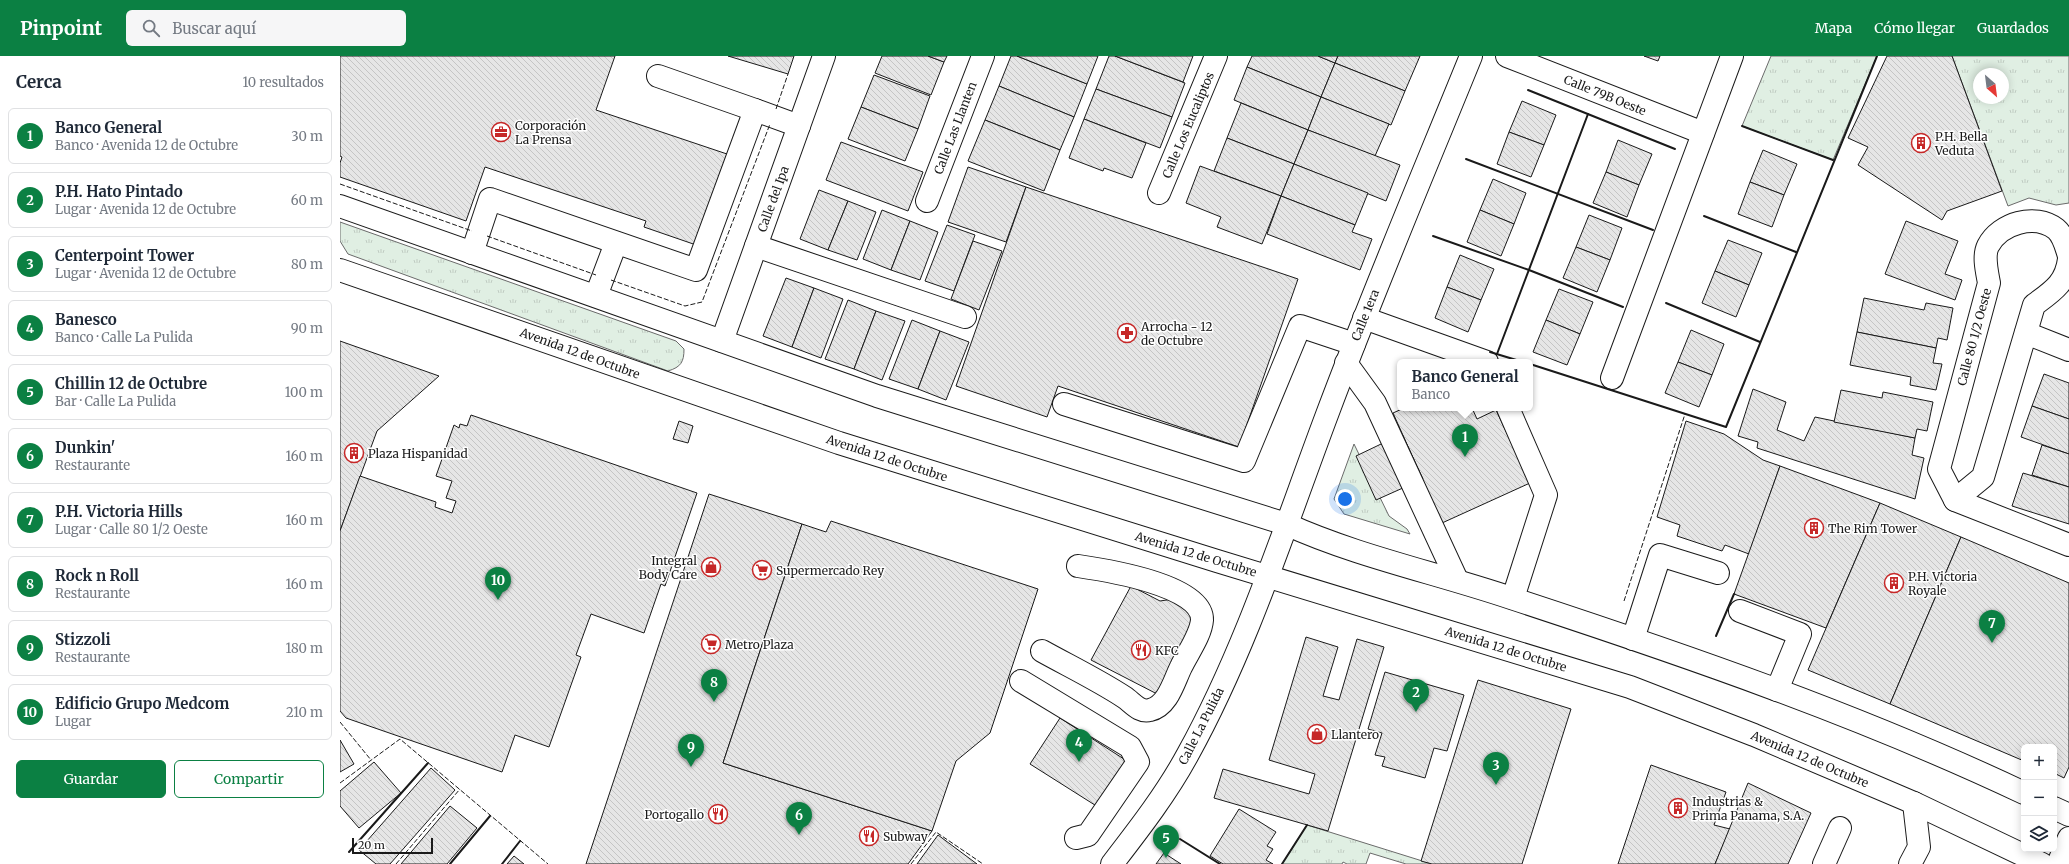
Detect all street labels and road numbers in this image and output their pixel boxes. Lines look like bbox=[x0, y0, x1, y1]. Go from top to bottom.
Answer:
street label: Calle Los Eucaliptos bbox=[1159, 70, 1217, 180]
street label: Calle 79B Oeste bbox=[1562, 72, 1648, 118]
street label: Calle Las Llanten bbox=[930, 80, 980, 176]
street label: Calle del Ipa bbox=[754, 163, 792, 234]
street label: Calle 1era bbox=[1348, 287, 1382, 343]
street label: Calle 80 1/2 Oeste bbox=[1954, 287, 1994, 387]
street label: Avenida 12 de Octubre bbox=[517, 324, 642, 382]
street label: Avenida 12 de Octubre bbox=[824, 431, 949, 485]
street label: Avenida 12 de Octubre bbox=[1132, 528, 1259, 580]
street label: Avenida 12 de Octubre bbox=[1442, 623, 1569, 675]
street label: Calle La Pulida bbox=[1175, 684, 1227, 767]
street label: Avenida 12 de Octubre bbox=[1748, 727, 1871, 791]

